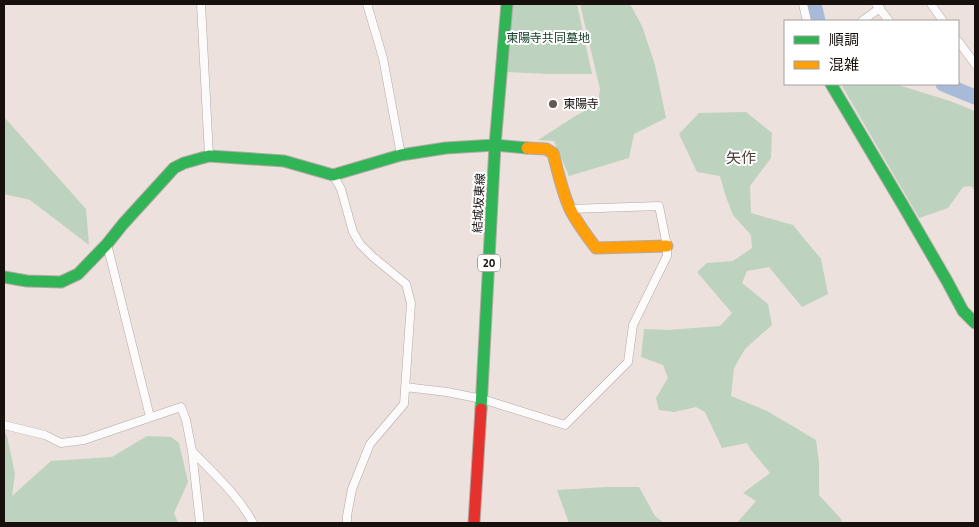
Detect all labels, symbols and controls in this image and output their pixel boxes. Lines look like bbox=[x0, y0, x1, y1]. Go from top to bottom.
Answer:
legend bbox=[784, 20, 959, 85]
park label: 東陽寺共同墓地 bbox=[506, 28, 590, 47]
text: 順調 bbox=[829, 28, 859, 51]
text: 混雑 bbox=[829, 53, 859, 76]
place label: 東陽寺 bbox=[563, 94, 599, 113]
marker: 東陽寺 bbox=[547, 98, 559, 110]
district label: 矢作 bbox=[726, 146, 756, 169]
street label: 結城坂東線 bbox=[467, 173, 490, 233]
road number: 20 bbox=[478, 254, 500, 272]

